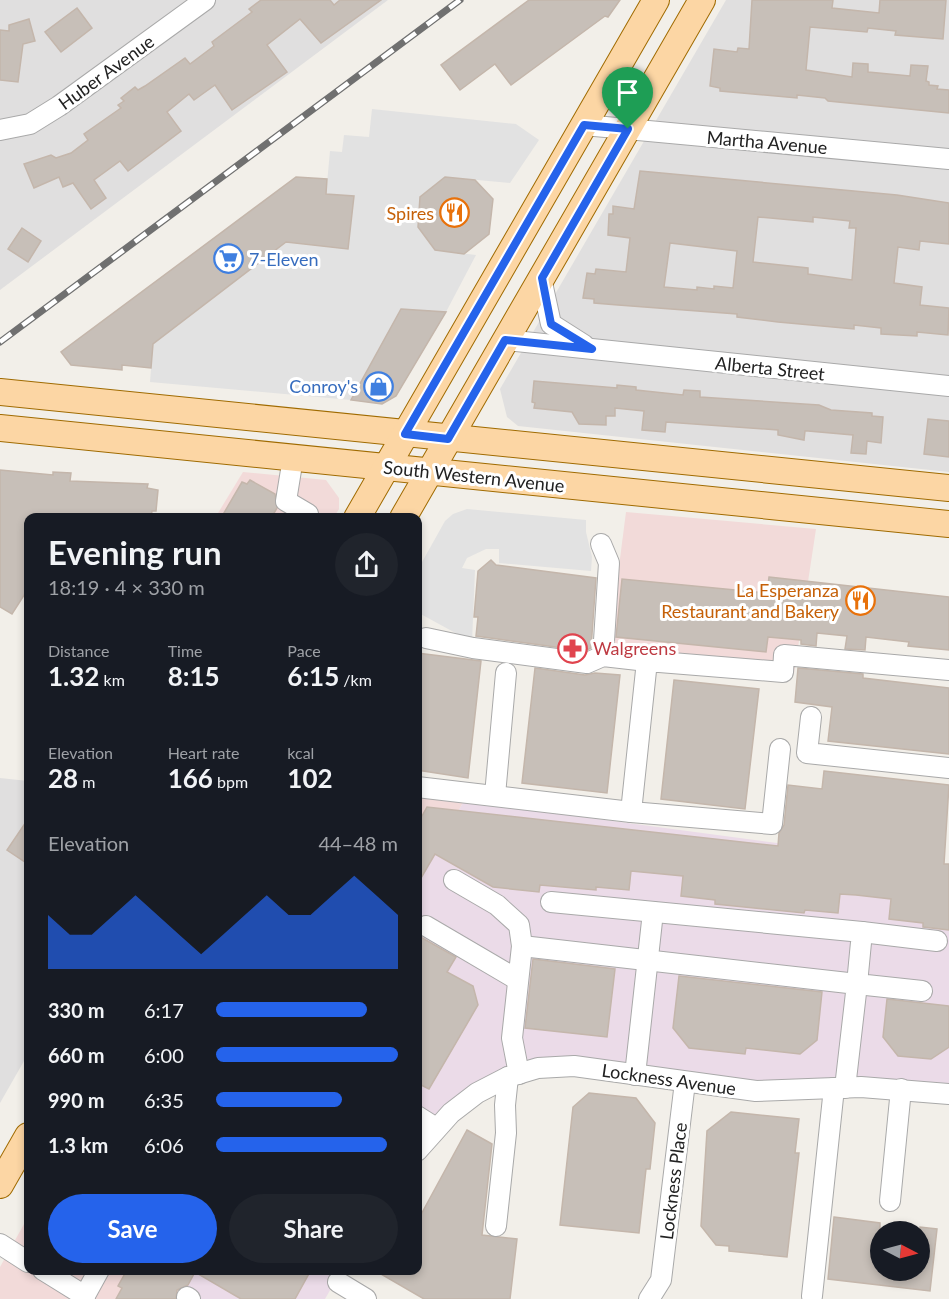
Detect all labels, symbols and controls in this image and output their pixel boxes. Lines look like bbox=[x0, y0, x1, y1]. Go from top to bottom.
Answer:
street label: Huber Avenue bbox=[54, 30, 158, 114]
pin bbox=[602, 67, 653, 129]
icon: arrive bbox=[611, 76, 644, 109]
street label: Martha Avenue bbox=[706, 126, 828, 158]
restaurant icon: Spires bbox=[439, 197, 471, 229]
place label: Spires bbox=[387, 202, 434, 224]
supermarket icon: 7-Eleven bbox=[212, 243, 244, 275]
place label: 7-Eleven bbox=[249, 248, 319, 270]
street label: Alberta Street bbox=[714, 351, 826, 385]
shop icon: Conroy's bbox=[363, 370, 395, 402]
place label: Conroy's bbox=[289, 375, 358, 397]
street label: South Western Avenue bbox=[382, 456, 566, 496]
text: Evening run bbox=[48, 532, 222, 572]
button: share bbox=[335, 533, 398, 596]
text: 18:19 · 4 × 330 m bbox=[48, 575, 205, 599]
place label: La Esperanza Restaurant and Bakery bbox=[661, 579, 840, 622]
restaurant icon: La Esperanza Restaurant and Bakery bbox=[844, 584, 876, 616]
pharmacy icon: Walgreens bbox=[556, 632, 588, 664]
place label: Walgreens bbox=[593, 637, 676, 659]
text: Distance bbox=[48, 641, 109, 660]
text: Time bbox=[168, 641, 203, 660]
text: Pace bbox=[287, 641, 321, 660]
text: 1.32 bbox=[48, 660, 99, 692]
text: 8:15 bbox=[168, 660, 220, 692]
text: 6:15 bbox=[287, 660, 339, 692]
text: km bbox=[99, 670, 125, 689]
text: /km bbox=[339, 670, 372, 689]
text: Elevation bbox=[48, 743, 113, 762]
text: Heart rate bbox=[168, 743, 239, 762]
text: kcal bbox=[287, 743, 314, 762]
text: 28 bbox=[48, 762, 78, 794]
text: 166 bbox=[168, 762, 213, 794]
text: 102 bbox=[287, 762, 333, 794]
text: m bbox=[78, 772, 95, 791]
text: bpm bbox=[213, 772, 248, 791]
text: Elevation bbox=[48, 831, 129, 855]
text: 44–48 m bbox=[318, 831, 398, 855]
text: 330 m bbox=[48, 998, 104, 1022]
text: 6:17 bbox=[144, 998, 184, 1022]
text: 660 m bbox=[48, 1043, 104, 1067]
text: 6:00 bbox=[144, 1043, 184, 1067]
street label: Lockness Avenue bbox=[600, 1059, 738, 1099]
text: 990 m bbox=[48, 1088, 104, 1112]
text: 6:35 bbox=[144, 1088, 184, 1112]
street label: Lockness Place bbox=[655, 1121, 691, 1241]
text: 1.3 km bbox=[48, 1133, 108, 1157]
text: 6:06 bbox=[144, 1133, 184, 1157]
button: Save bbox=[48, 1194, 217, 1263]
button: Share bbox=[229, 1194, 398, 1263]
north arrow bbox=[870, 1221, 930, 1281]
map controls bbox=[870, 1221, 930, 1281]

